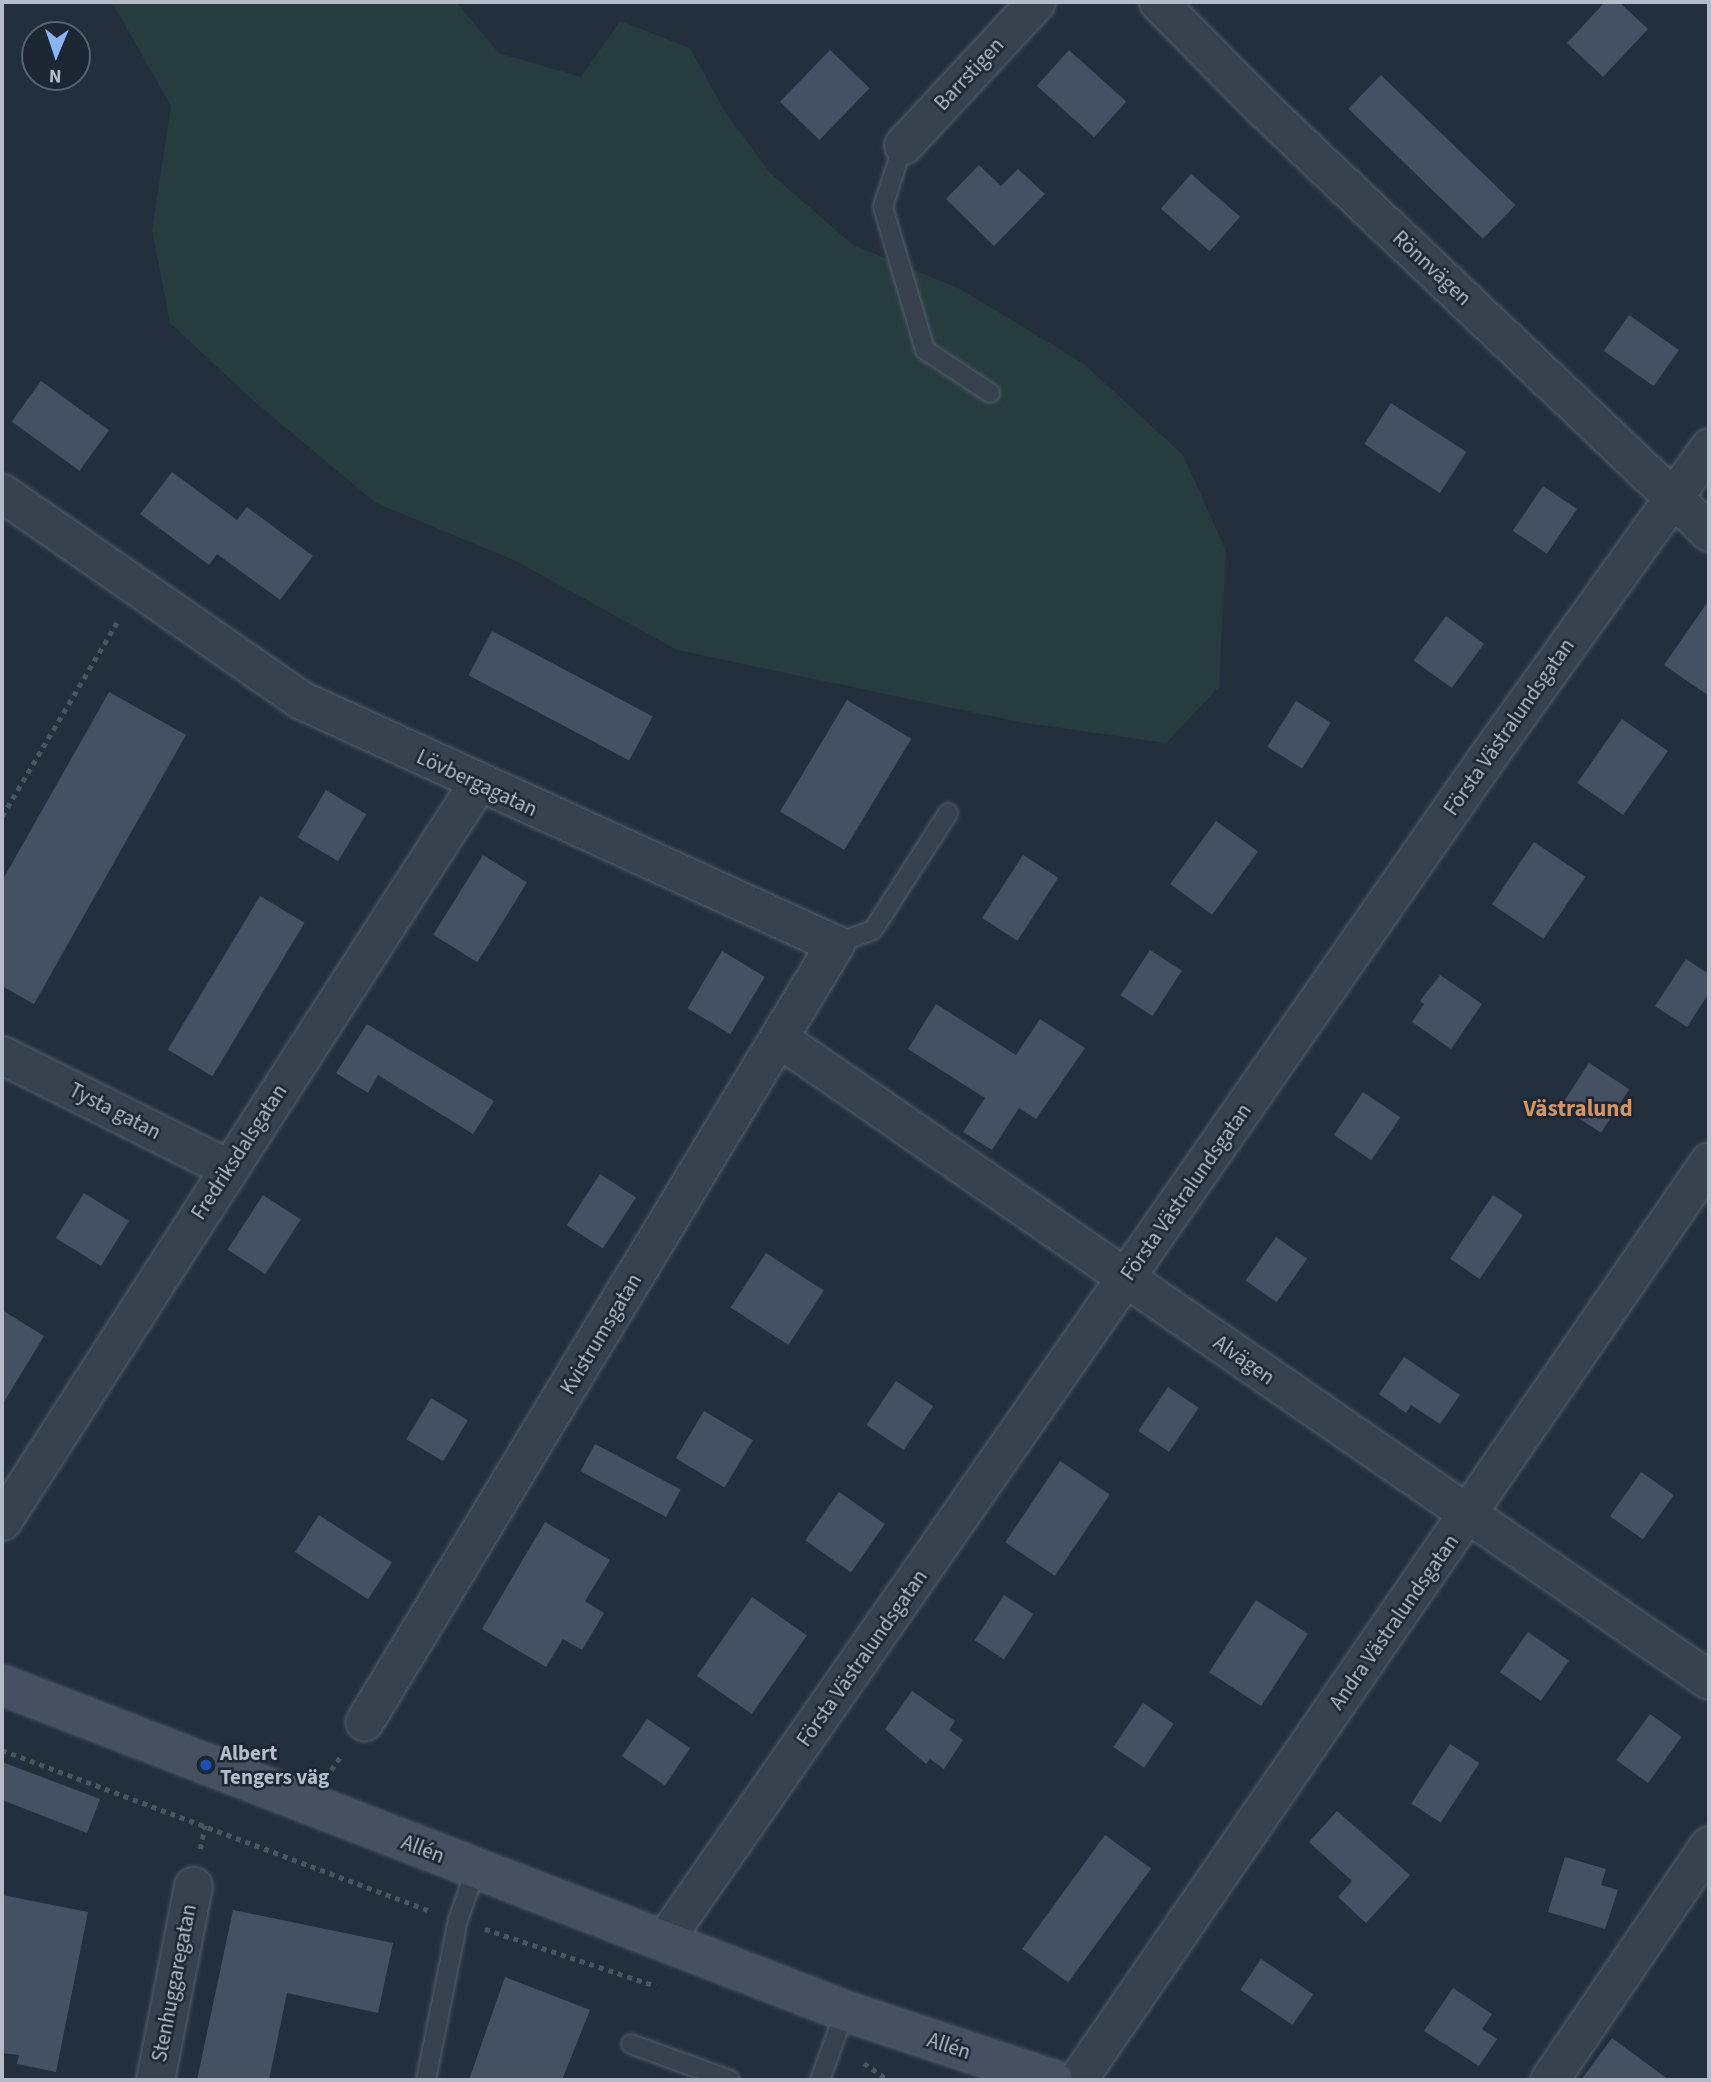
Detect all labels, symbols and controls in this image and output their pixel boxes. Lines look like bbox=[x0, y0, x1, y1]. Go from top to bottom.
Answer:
north arrow bbox=[21, 21, 91, 91]
street label: Barrstigen bbox=[929, 32, 1009, 116]
text: N bbox=[49, 62, 62, 89]
street label: Rönnvägen bbox=[1387, 225, 1477, 311]
street label: Första Västralundsgatan bbox=[1438, 634, 1580, 820]
street label: Lövbergagatan bbox=[413, 744, 541, 822]
street label: Tysta gatan bbox=[65, 1077, 165, 1145]
street label: Fredriksdalsgatan bbox=[186, 1080, 292, 1224]
district label: Västralund bbox=[1523, 1095, 1633, 1123]
street label: Första Västralundsgatan bbox=[1115, 1099, 1257, 1285]
street label: Kvistrumsgatan bbox=[555, 1269, 647, 1399]
street label: Alvägen bbox=[1209, 1330, 1279, 1390]
street label: Andra Västralundsgatan bbox=[1324, 1530, 1464, 1714]
street label: Första Västralundsgatan bbox=[791, 1565, 933, 1751]
place label: Albert Tengers väg bbox=[220, 1740, 329, 1790]
marker: Albert Tengers väg bbox=[198, 1757, 214, 1773]
street label: Allén bbox=[398, 1829, 448, 1869]
street label: Stenhuggaregatan bbox=[146, 1902, 202, 2064]
street label: Allén bbox=[924, 2027, 974, 2065]

